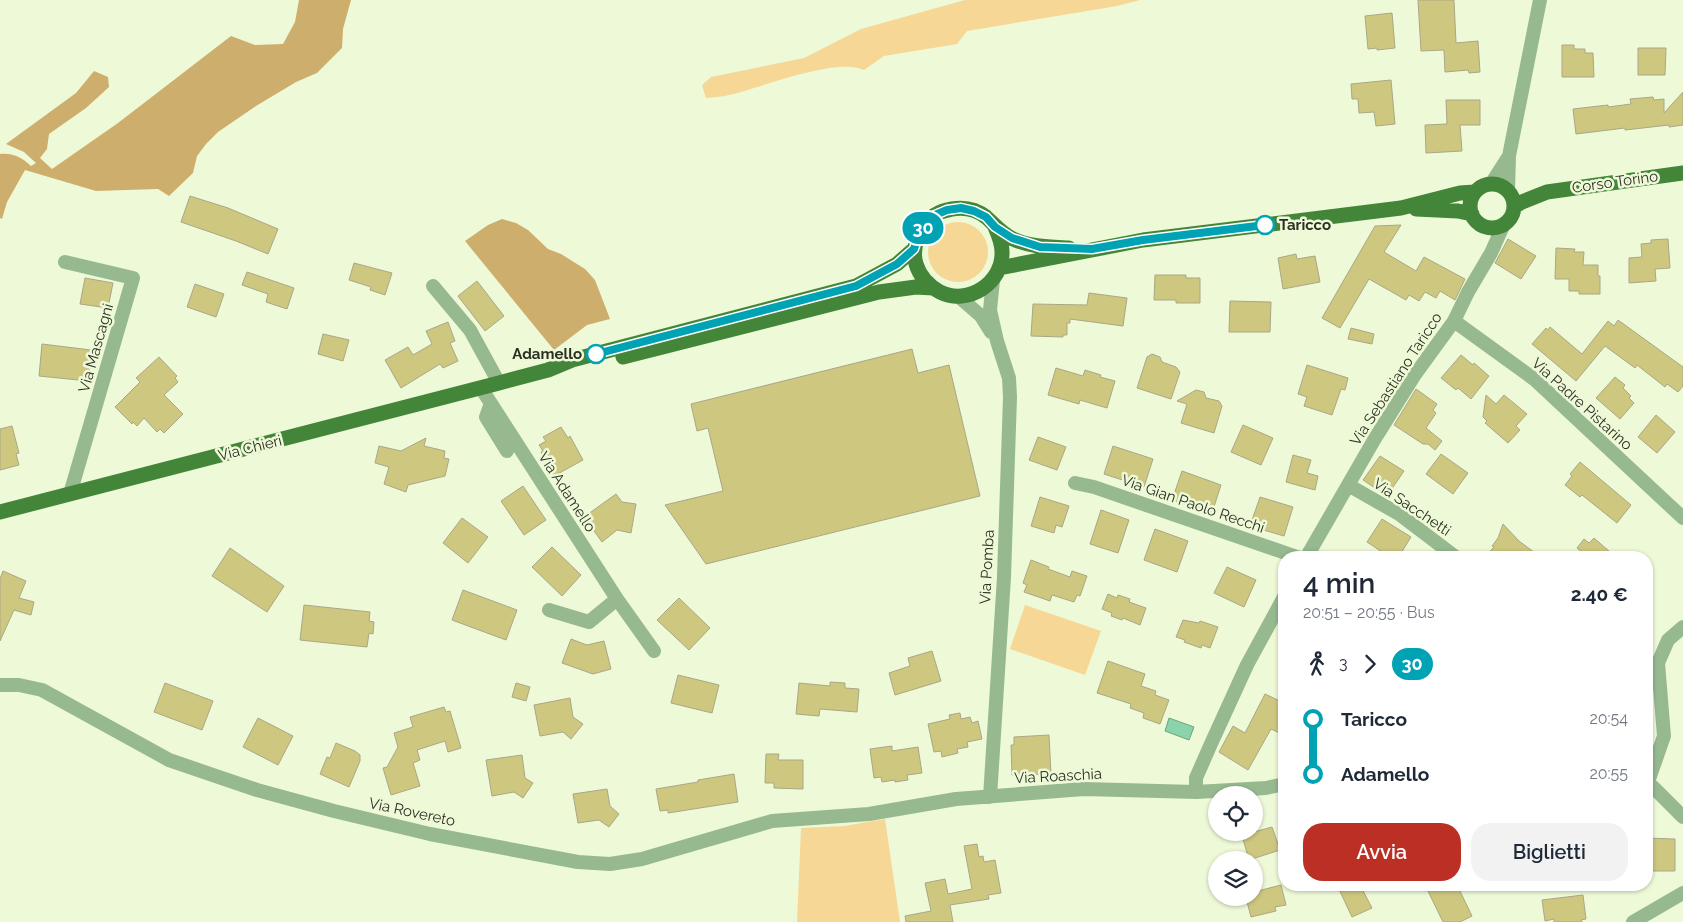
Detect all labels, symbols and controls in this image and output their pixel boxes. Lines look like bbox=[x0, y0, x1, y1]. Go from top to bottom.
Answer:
street label: Corso Torino bbox=[1571, 167, 1659, 197]
line badge: 30 bbox=[900, 212, 946, 244]
marker: Taricco bbox=[1255, 215, 1275, 235]
place label: Taricco bbox=[1279, 216, 1331, 234]
text: 30 bbox=[912, 217, 934, 238]
street label: Via Mascagni bbox=[75, 301, 117, 395]
street label: Via Sebastiano Taricco bbox=[1346, 309, 1446, 449]
marker: Adamello bbox=[586, 344, 606, 364]
place label: Adamello bbox=[512, 345, 582, 363]
street label: Via Padre Pistarino bbox=[1528, 354, 1636, 454]
street label: Via Chieri bbox=[216, 431, 284, 465]
street label: Via Adamello bbox=[534, 448, 600, 536]
street label: Via Gian Paolo Recchi bbox=[1119, 471, 1267, 537]
street label: Via Sacchetti bbox=[1370, 474, 1454, 540]
street label: Via Pomba bbox=[976, 529, 998, 605]
text: 4 min bbox=[1303, 567, 1375, 600]
text: 2.40 € bbox=[1571, 583, 1628, 605]
text: 20:51 – 20:55 · Bus bbox=[1303, 603, 1435, 622]
icon: walk bbox=[1303, 650, 1331, 678]
icon: forward bbox=[1356, 650, 1384, 678]
text: 30 bbox=[1402, 653, 1423, 674]
text: 3 bbox=[1339, 654, 1348, 673]
text: Taricco bbox=[1341, 708, 1407, 730]
text: 20:54 bbox=[1589, 709, 1628, 728]
text: Adamello bbox=[1341, 763, 1429, 785]
text: 20:55 bbox=[1589, 764, 1628, 783]
street label: Via Roaschia bbox=[1014, 765, 1102, 787]
map controls bbox=[1208, 786, 1263, 906]
button: locate bbox=[1208, 786, 1263, 841]
street label: Via Rovereto bbox=[367, 794, 457, 830]
button: Avvia bbox=[1303, 823, 1461, 881]
button: Biglietti bbox=[1471, 823, 1628, 881]
button: layers bbox=[1208, 851, 1263, 906]

